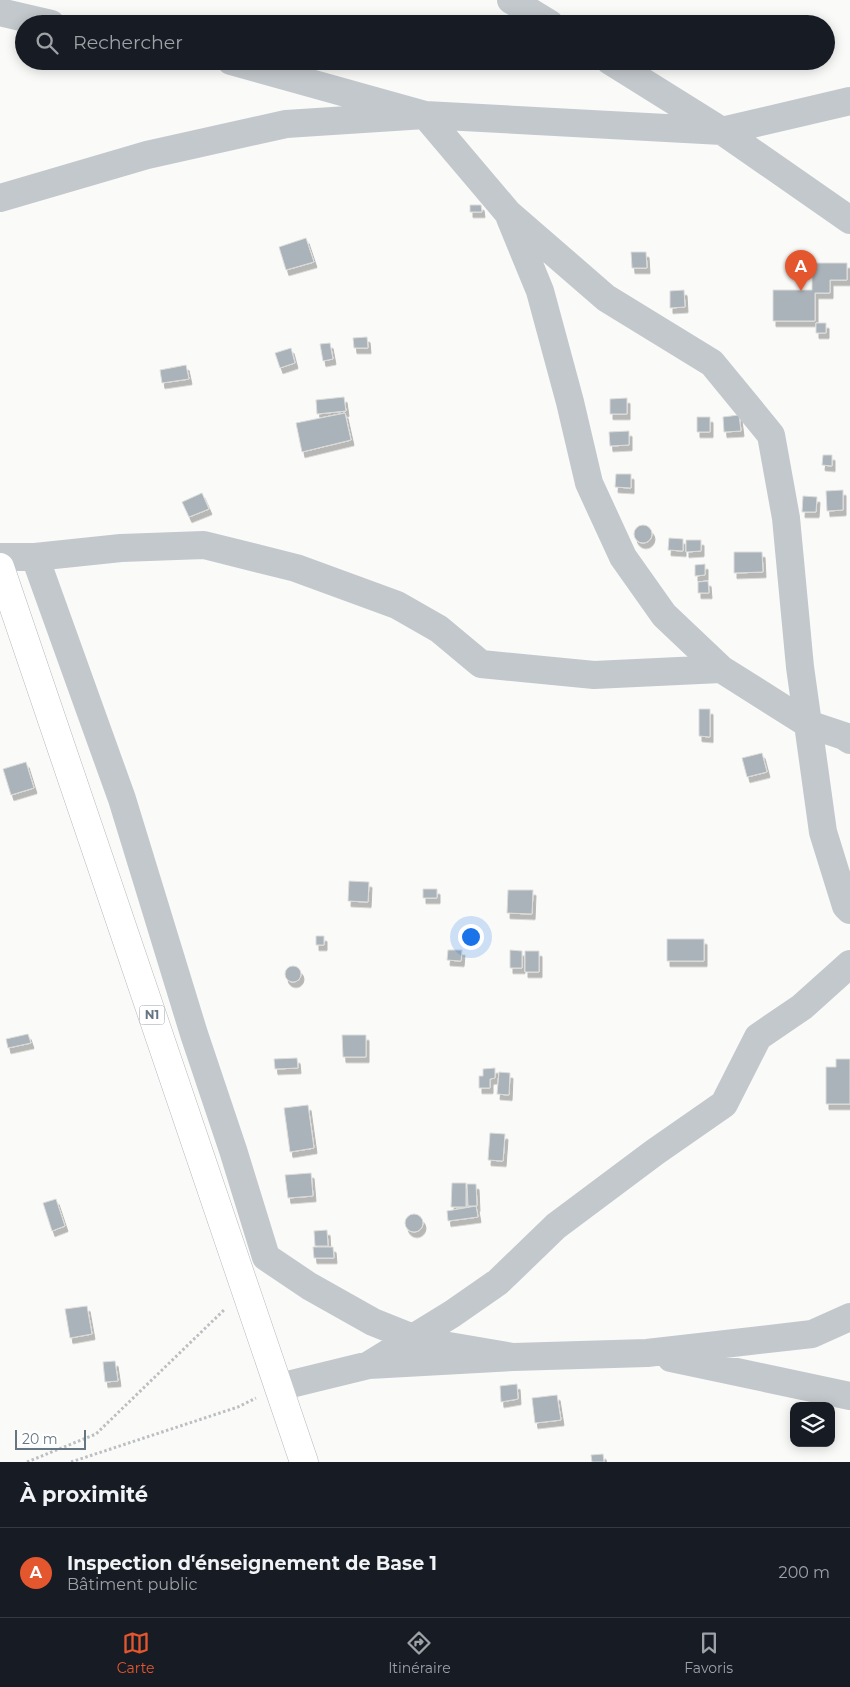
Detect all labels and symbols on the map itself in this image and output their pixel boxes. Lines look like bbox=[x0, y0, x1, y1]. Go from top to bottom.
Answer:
pin: A bbox=[785, 250, 817, 291]
your location bbox=[458, 924, 484, 950]
road number: N1 bbox=[140, 1006, 164, 1024]
scale bar bbox=[15, 1427, 86, 1450]

